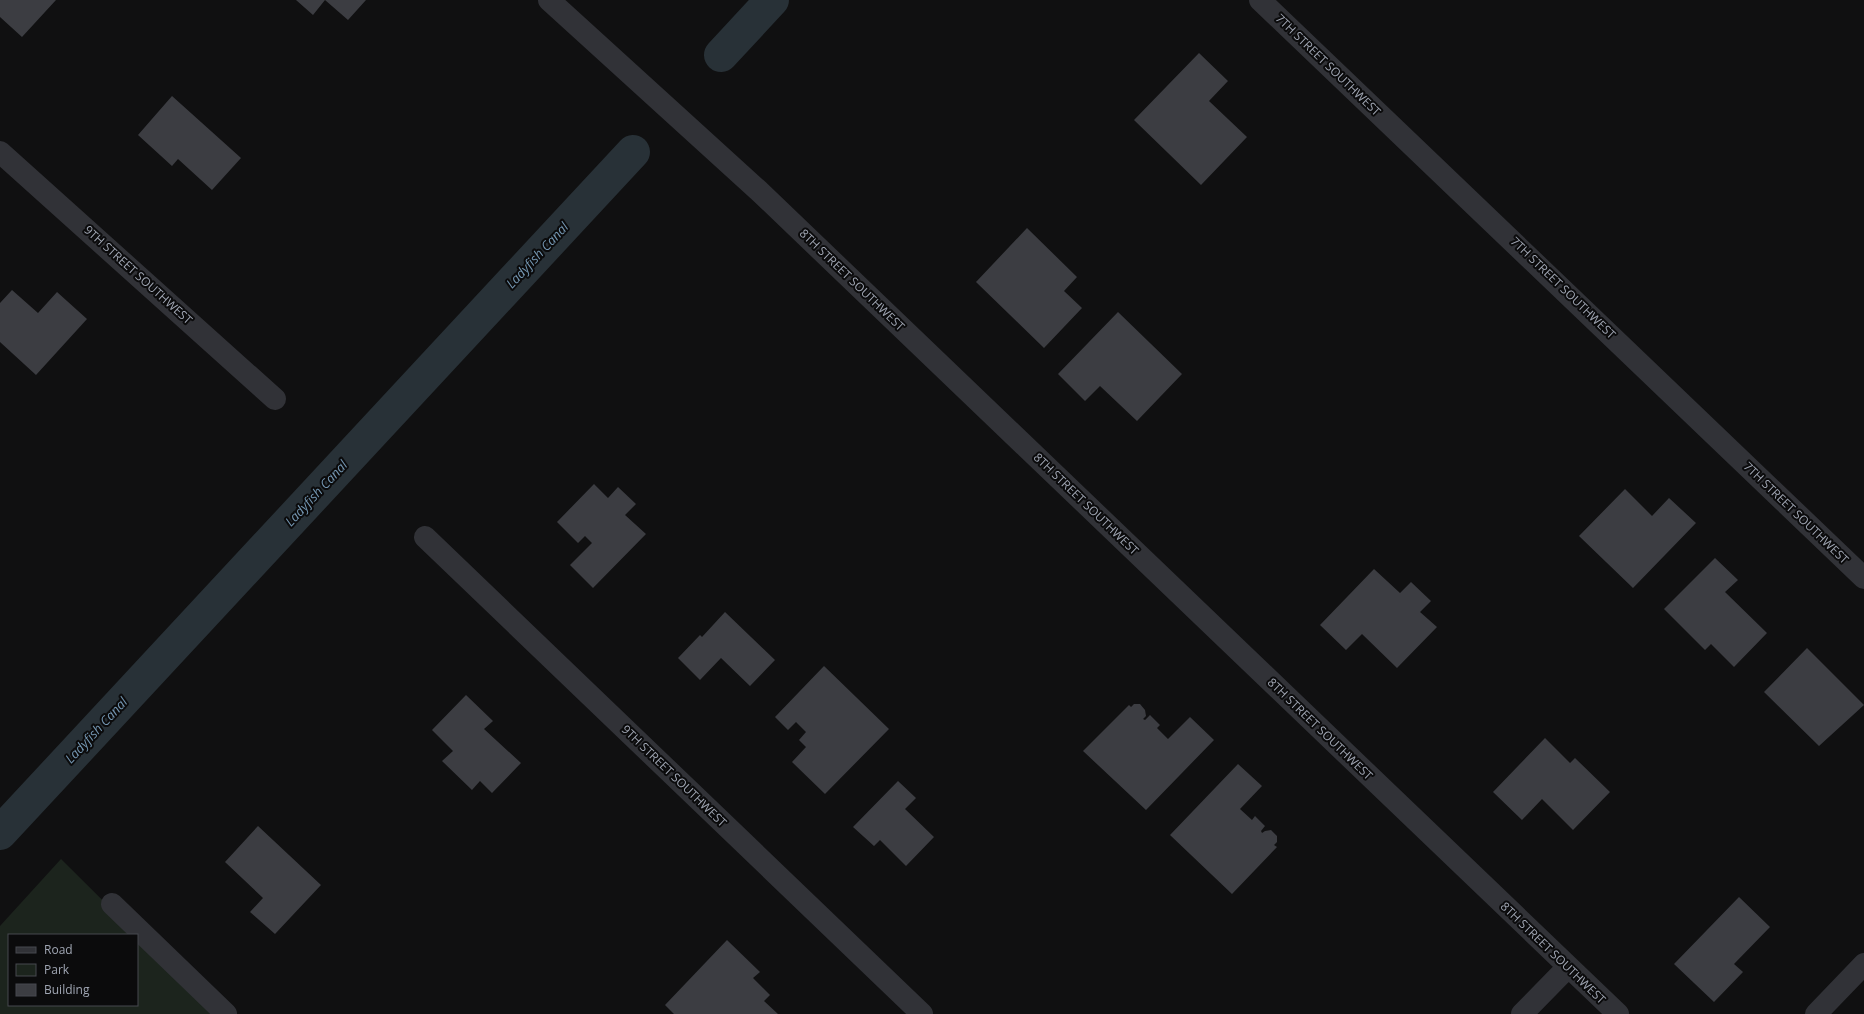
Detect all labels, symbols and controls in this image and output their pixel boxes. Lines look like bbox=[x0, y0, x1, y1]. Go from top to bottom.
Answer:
street label: 7TH STREET SOUTHWEST bbox=[1272, 10, 1385, 120]
water label: Ladyfish Canal bbox=[502, 218, 573, 292]
street label: 9TH STREET SOUTHWEST bbox=[81, 221, 196, 328]
street label: 8TH STREET SOUTHWEST bbox=[796, 225, 909, 335]
street label: 7TH STREET SOUTHWEST bbox=[1507, 233, 1620, 343]
street label: 8TH STREET SOUTHWEST bbox=[1030, 449, 1143, 559]
water label: Ladyfish Canal bbox=[281, 456, 352, 530]
street label: 7TH STREET SOUTHWEST bbox=[1740, 458, 1853, 568]
street label: 8TH STREET SOUTHWEST bbox=[1264, 674, 1377, 784]
water label: Ladyfish Canal bbox=[61, 693, 132, 767]
street label: 9TH STREET SOUTHWEST bbox=[618, 721, 731, 831]
street label: 8TH STREET SOUTHWEST bbox=[1497, 898, 1610, 1008]
legend bbox=[8, 934, 138, 1006]
text: Road bbox=[44, 941, 73, 958]
text: Park bbox=[44, 961, 70, 978]
text: Building bbox=[44, 981, 90, 998]

